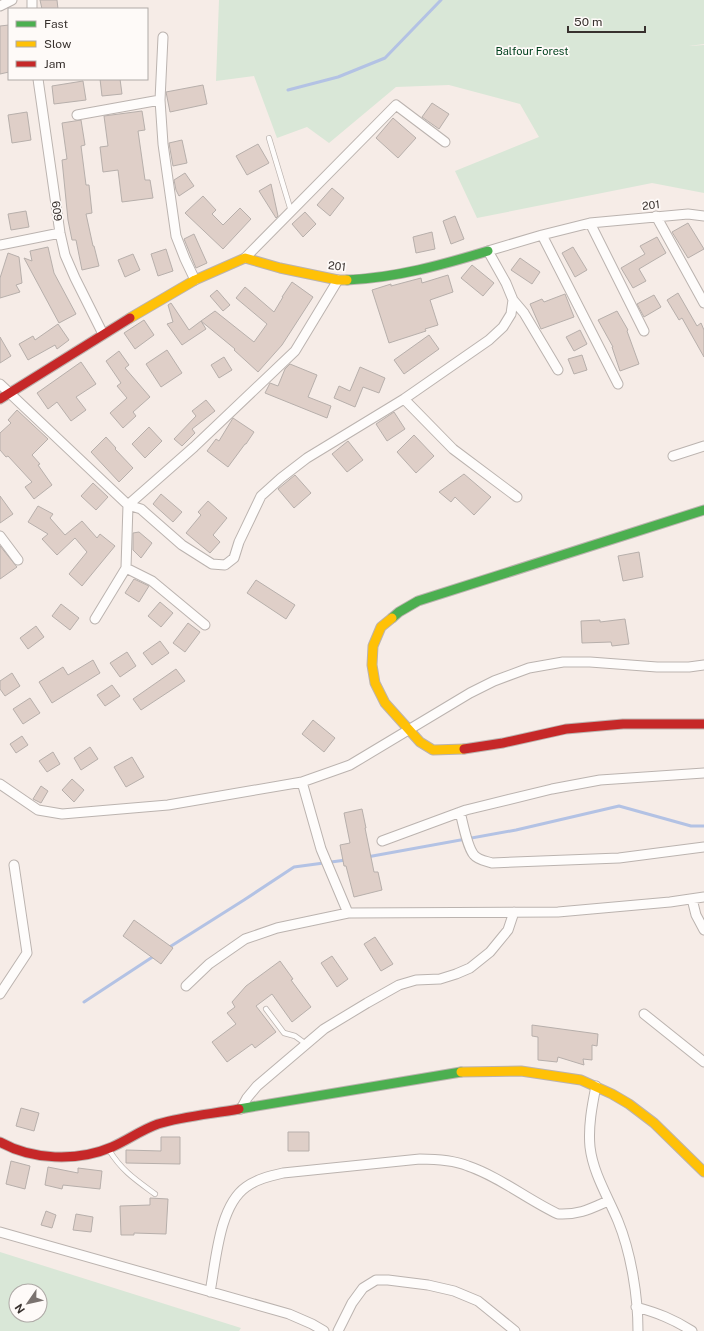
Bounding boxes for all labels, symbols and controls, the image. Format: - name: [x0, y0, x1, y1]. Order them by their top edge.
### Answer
- legend: [8, 8, 148, 80]
- scale bar: [568, 8, 645, 34]
- text: 50 m: [574, 15, 602, 29]
- text: Fast: [44, 17, 69, 31]
- text: Slow: [44, 37, 72, 51]
- park label: Balfour Forest: [495, 45, 569, 57]
- text: Jam: [44, 57, 66, 71]
- street label: 201: [642, 198, 660, 212]
- street label: 609: [50, 200, 64, 222]
- street label: 201: [328, 259, 346, 273]
- north arrow: [8, 1283, 48, 1323]
- text: N: [12, 1302, 27, 1316]

